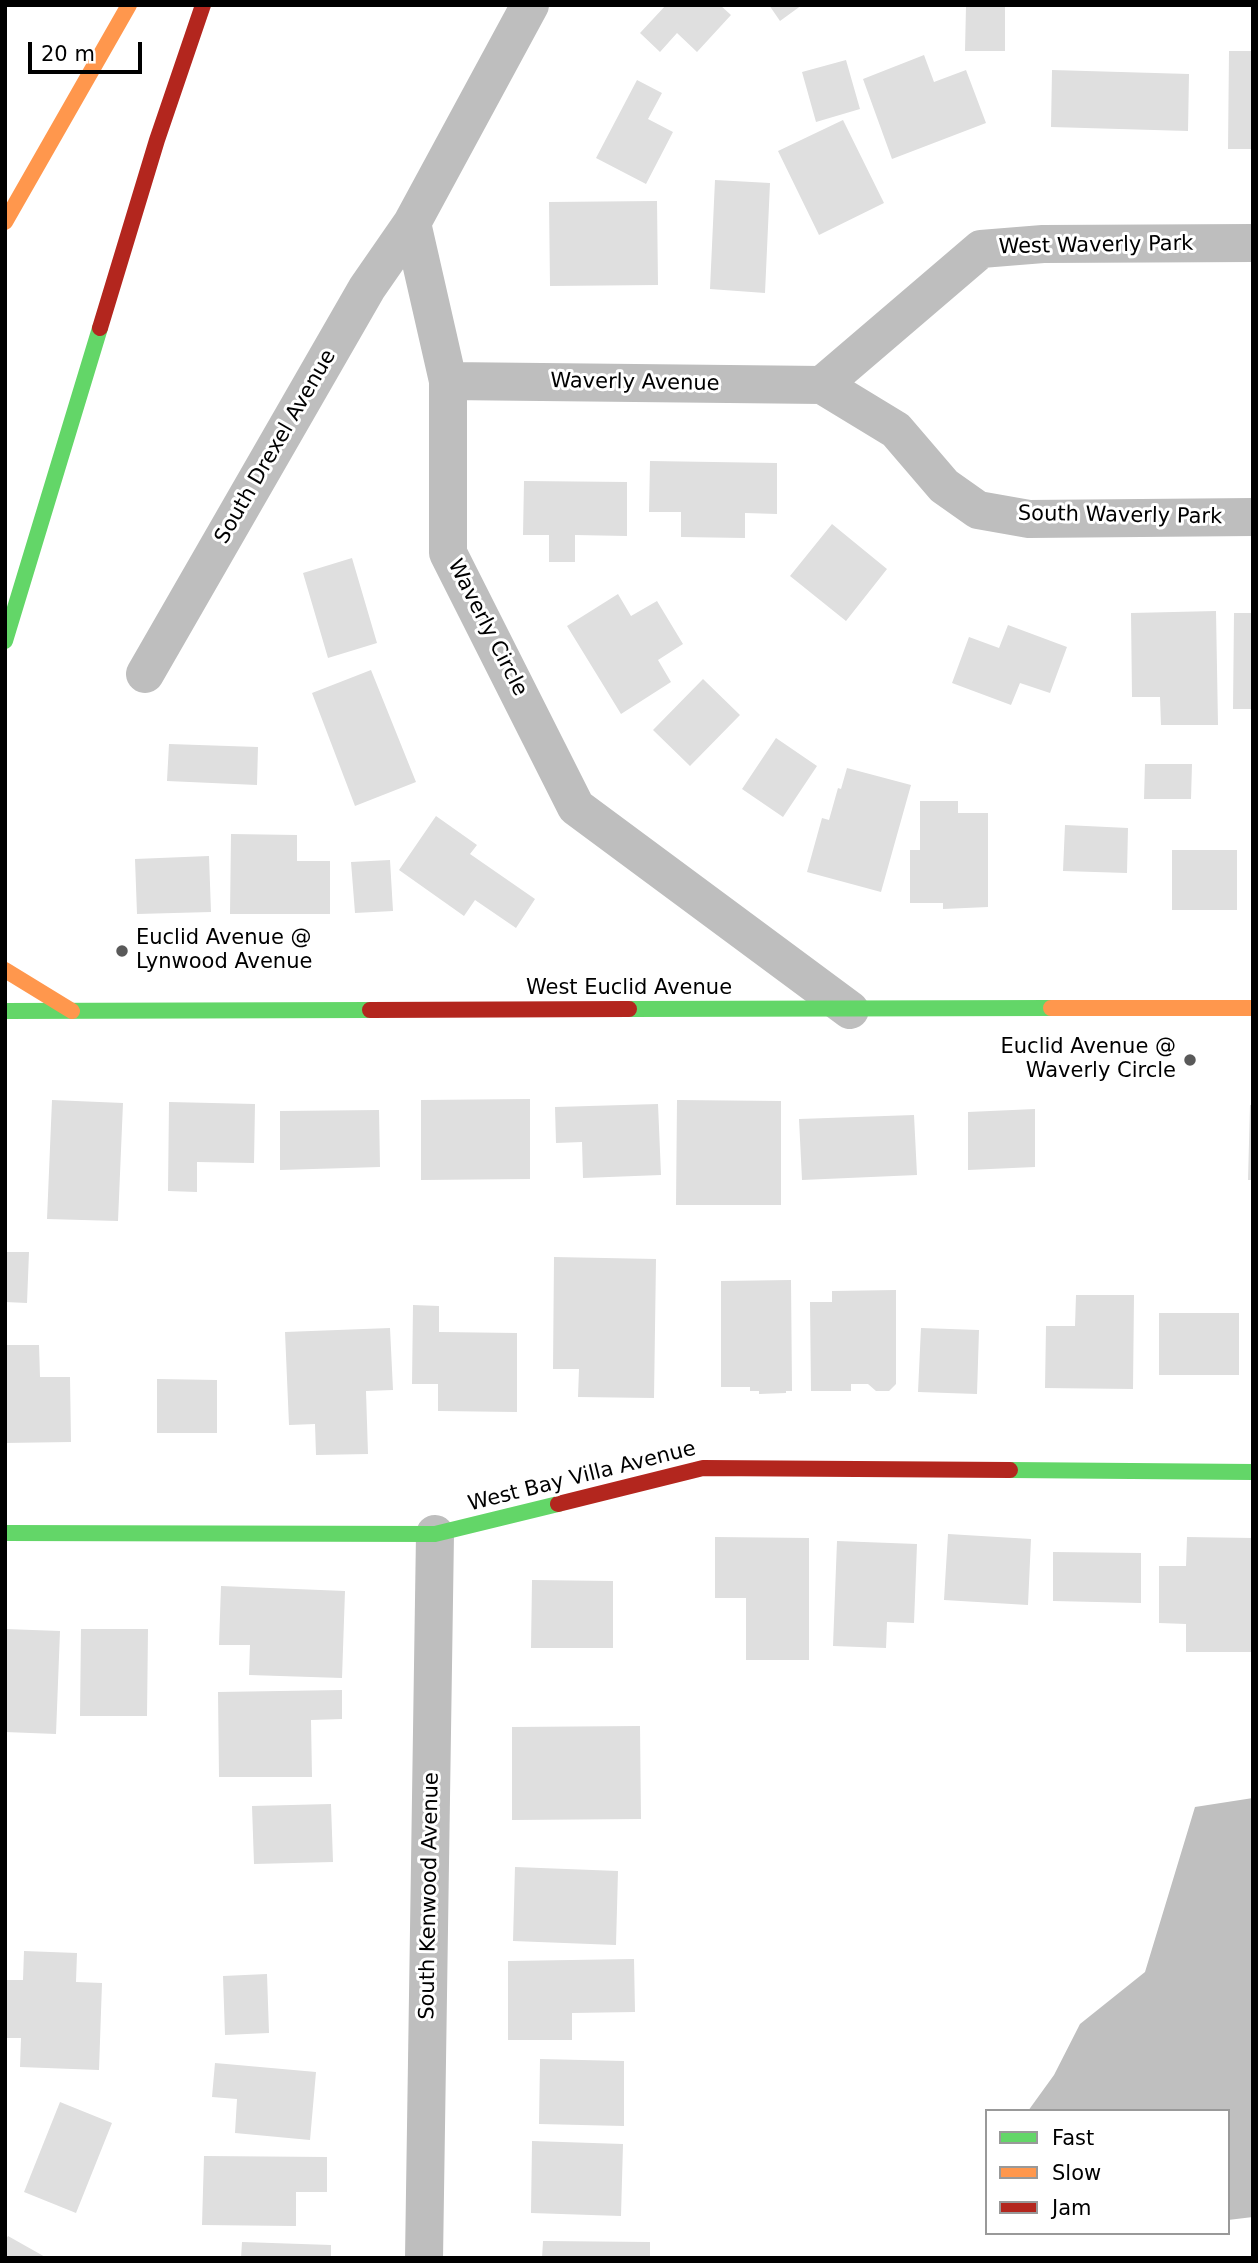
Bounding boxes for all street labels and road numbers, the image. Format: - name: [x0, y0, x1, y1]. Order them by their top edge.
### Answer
- street label: West Waverly Park: [998, 232, 1194, 260]
- street label: South Drexel Avenue: [210, 346, 342, 548]
- street label: Waverly Avenue: [550, 369, 720, 397]
- street label: South Waverly Park: [1018, 502, 1222, 530]
- street label: Waverly Circle: [442, 555, 532, 701]
- street label: West Euclid Avenue: [526, 976, 732, 1002]
- street label: West Bay Villa Avenue: [466, 1437, 698, 1517]
- street label: South Kenwood Avenue: [415, 1772, 445, 2020]

